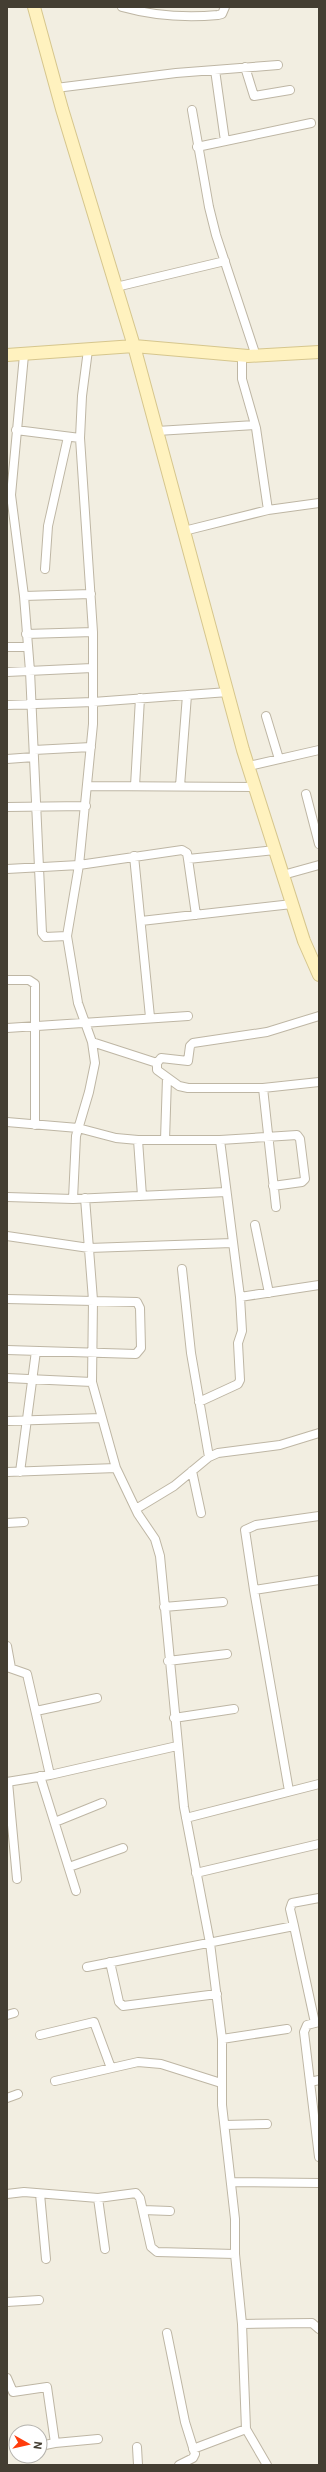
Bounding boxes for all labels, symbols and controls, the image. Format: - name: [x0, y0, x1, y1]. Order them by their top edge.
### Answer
- north arrow: [8, 2424, 48, 2464]
- text: N: [30, 2441, 44, 2450]

